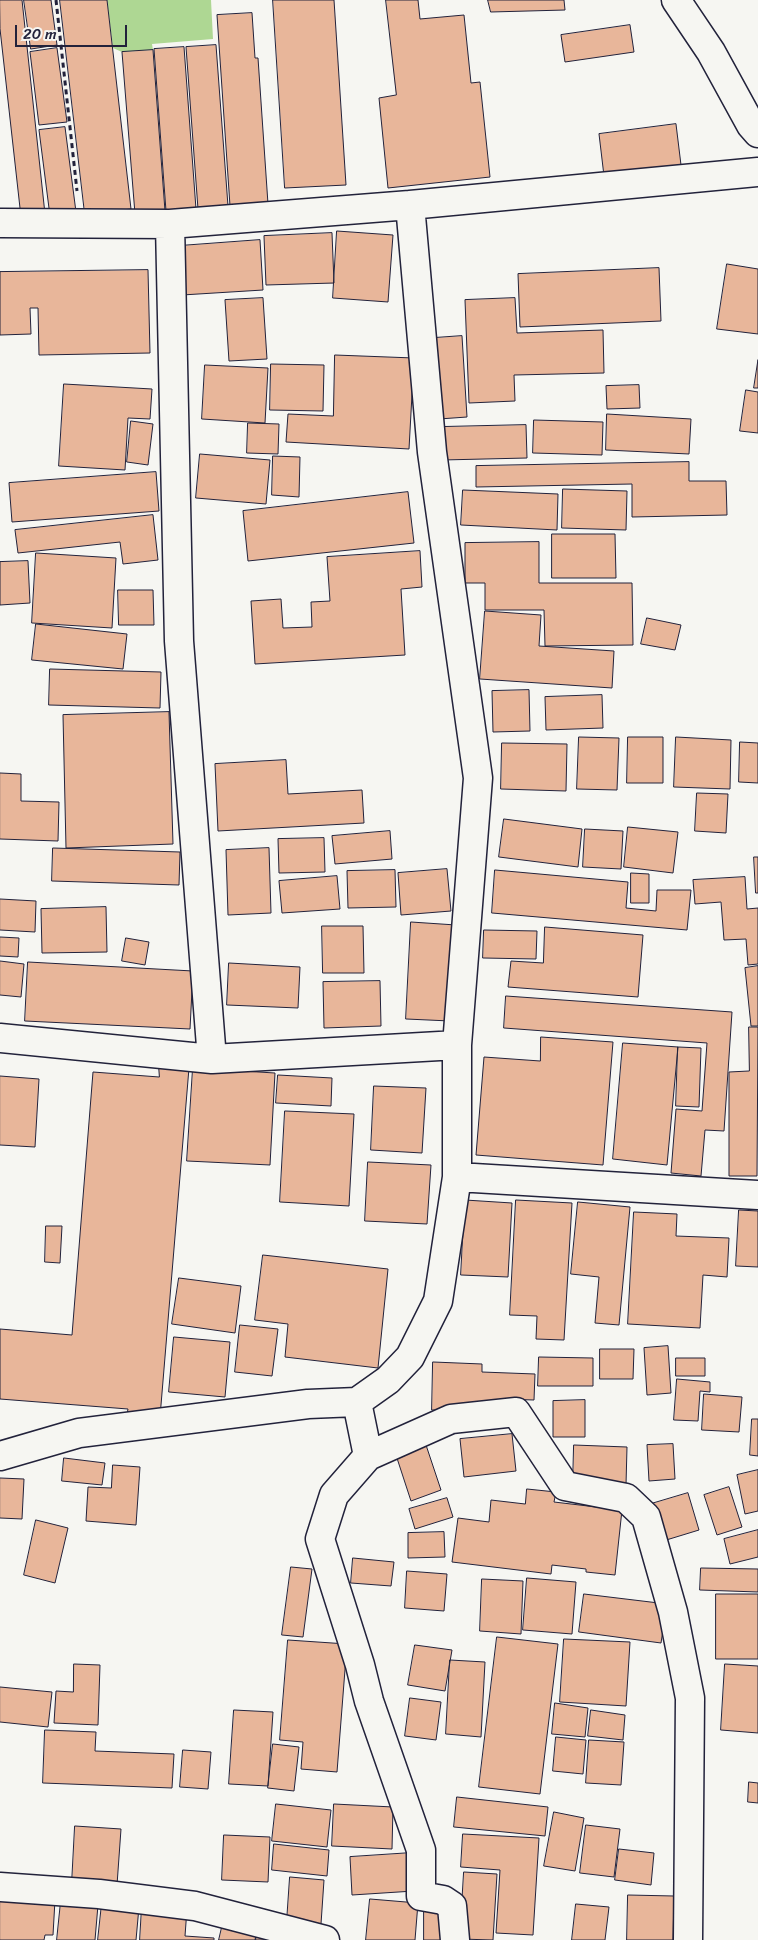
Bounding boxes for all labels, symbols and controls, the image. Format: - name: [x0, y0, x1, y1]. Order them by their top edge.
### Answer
- scale bar: [18, 15, 130, 47]
- text: 20 m: [23, 21, 57, 47]

